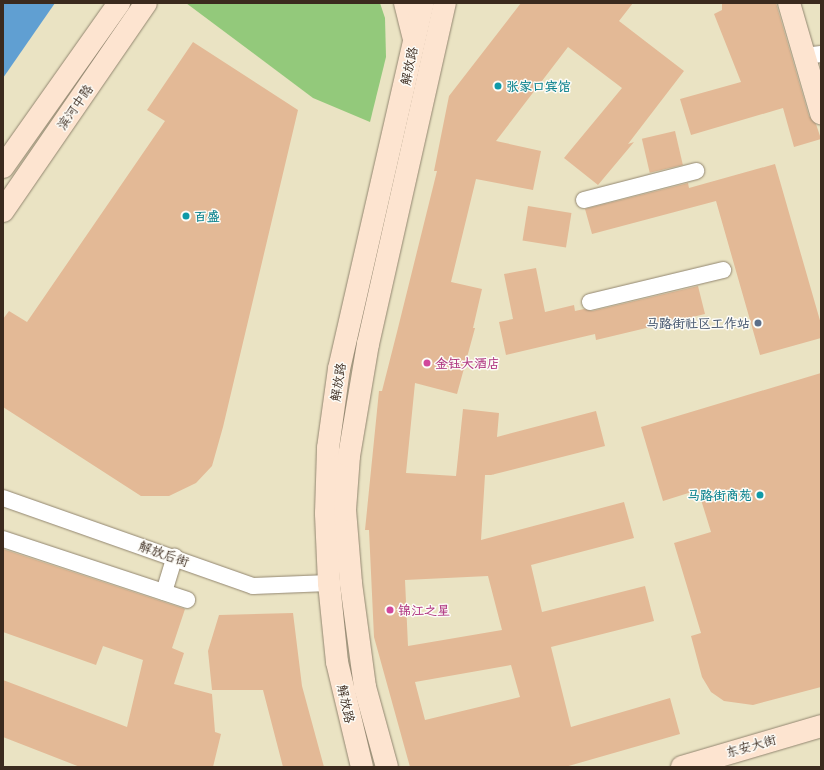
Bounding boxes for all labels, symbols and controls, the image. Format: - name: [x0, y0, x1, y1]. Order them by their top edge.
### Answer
- street label: 解放路: [397, 45, 421, 87]
- place label: 张家口宾馆: [506, 78, 571, 94]
- street label: 滨河中路: [54, 81, 96, 133]
- marker: 张家口宾馆: [493, 81, 503, 91]
- place label: 百盛: [194, 208, 220, 224]
- marker: 百盛: [181, 211, 191, 221]
- place label: 马路街社区工作站: [646, 315, 750, 331]
- marker: 马路街社区工作站: [753, 318, 763, 328]
- place label: 金钰大酒店: [435, 355, 500, 371]
- marker: 金钰大酒店: [422, 358, 432, 368]
- street label: 解放路: [327, 362, 349, 402]
- place label: 马路街商苑: [687, 487, 752, 503]
- marker: 马路街商苑: [755, 490, 765, 500]
- street label: 解放后街: [137, 538, 191, 570]
- place label: 锦江之星: [398, 602, 450, 618]
- marker: 锦江之星: [385, 605, 395, 615]
- street label: 解放路: [334, 683, 358, 725]
- street label: 东安大街: [724, 731, 778, 761]

